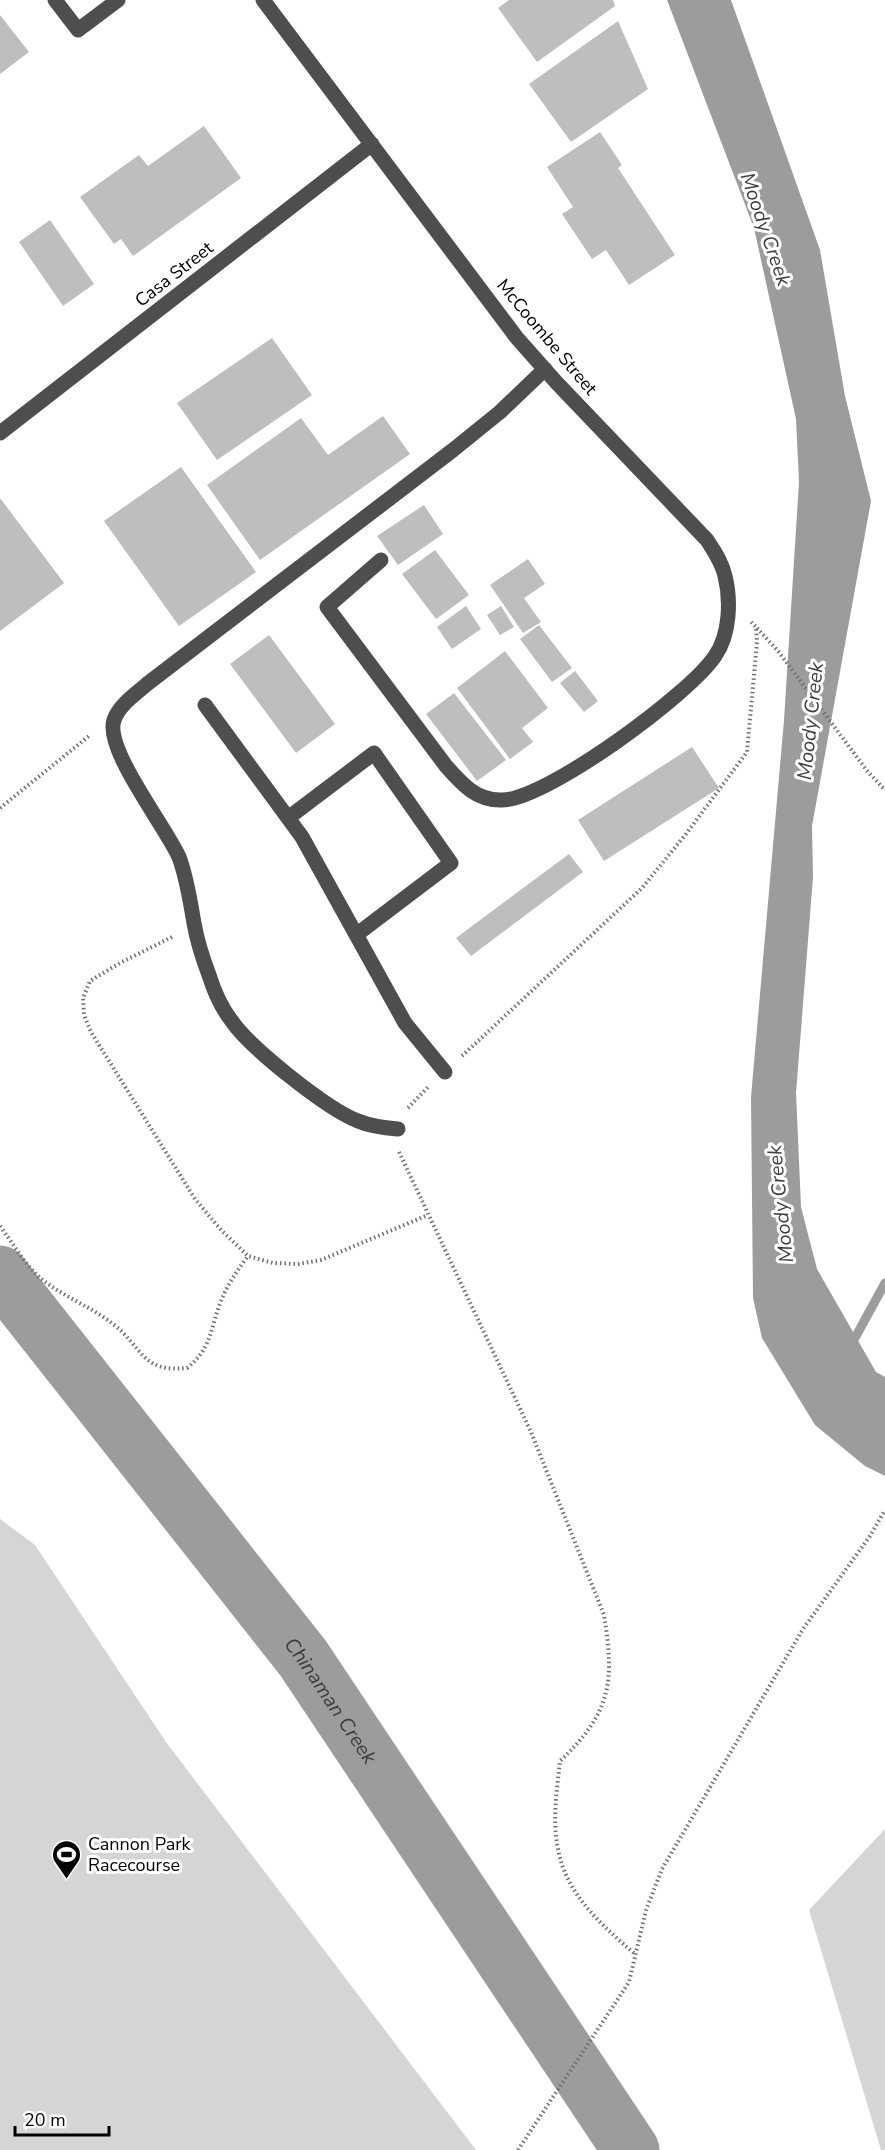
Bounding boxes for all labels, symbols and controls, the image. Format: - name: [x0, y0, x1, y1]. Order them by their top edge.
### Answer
- water label: Moody Creek: [734, 169, 798, 290]
- street label: Casa Street: [130, 235, 219, 312]
- street label: McCoombe Street: [491, 274, 603, 401]
- water label: Moody Creek: [791, 660, 830, 781]
- water label: Moody Creek: [761, 1143, 800, 1264]
- water label: Chinaman Creek: [278, 1632, 383, 1770]
- place label: Cannon Park Racecourse: [88, 1832, 192, 1877]
- sports icon: Cannon Park Racecourse: [51, 1838, 83, 1880]
- scale bar: [15, 2099, 110, 2137]
- text: 20 m: [24, 2108, 66, 2132]

